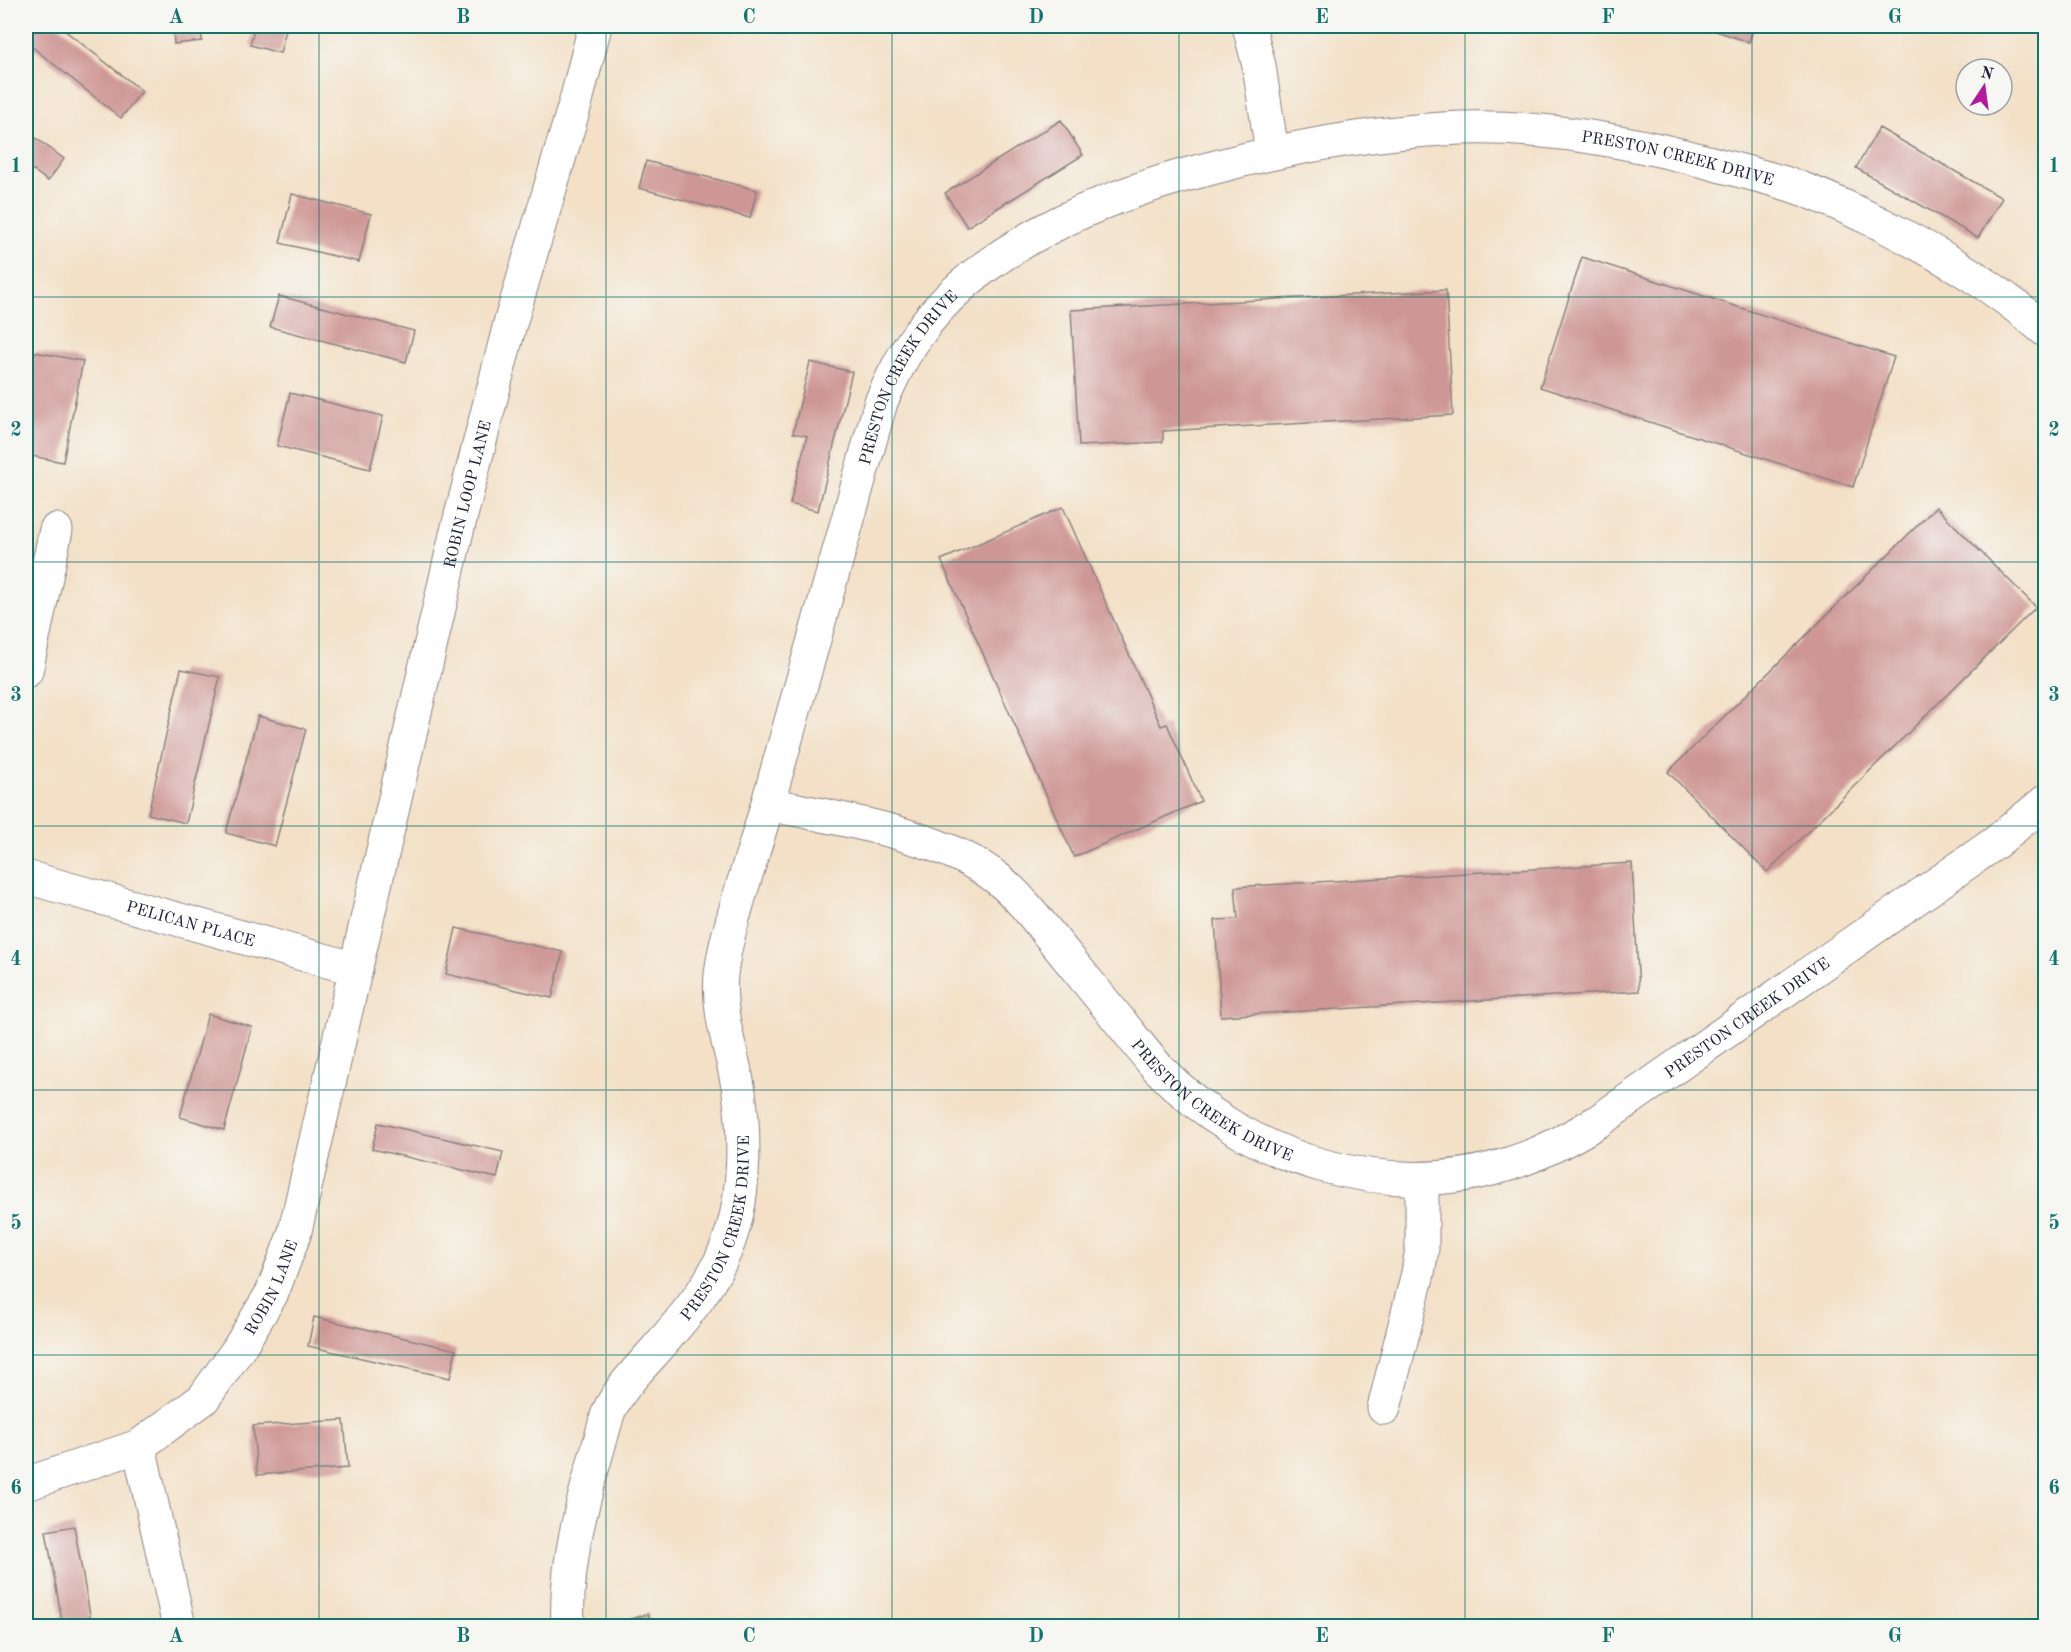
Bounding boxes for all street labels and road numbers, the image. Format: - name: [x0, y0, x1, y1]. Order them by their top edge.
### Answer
- street label: PRESTON CREEK DRIVE: [1580, 130, 1775, 189]
- street label: PRESTON CREEK DRIVE: [858, 288, 961, 467]
- street label: ROBIN LOOP LANE: [443, 419, 495, 570]
- street label: PELICAN PLACE: [124, 899, 256, 950]
- street label: PRESTON CREEK DRIVE: [1662, 956, 1833, 1082]
- street label: PRESTON CREEK DRIVE: [1127, 1037, 1295, 1165]
- street label: PRESTON CREEK DRIVE: [678, 1135, 753, 1324]
- street label: ROBIN LANE: [243, 1238, 301, 1338]

